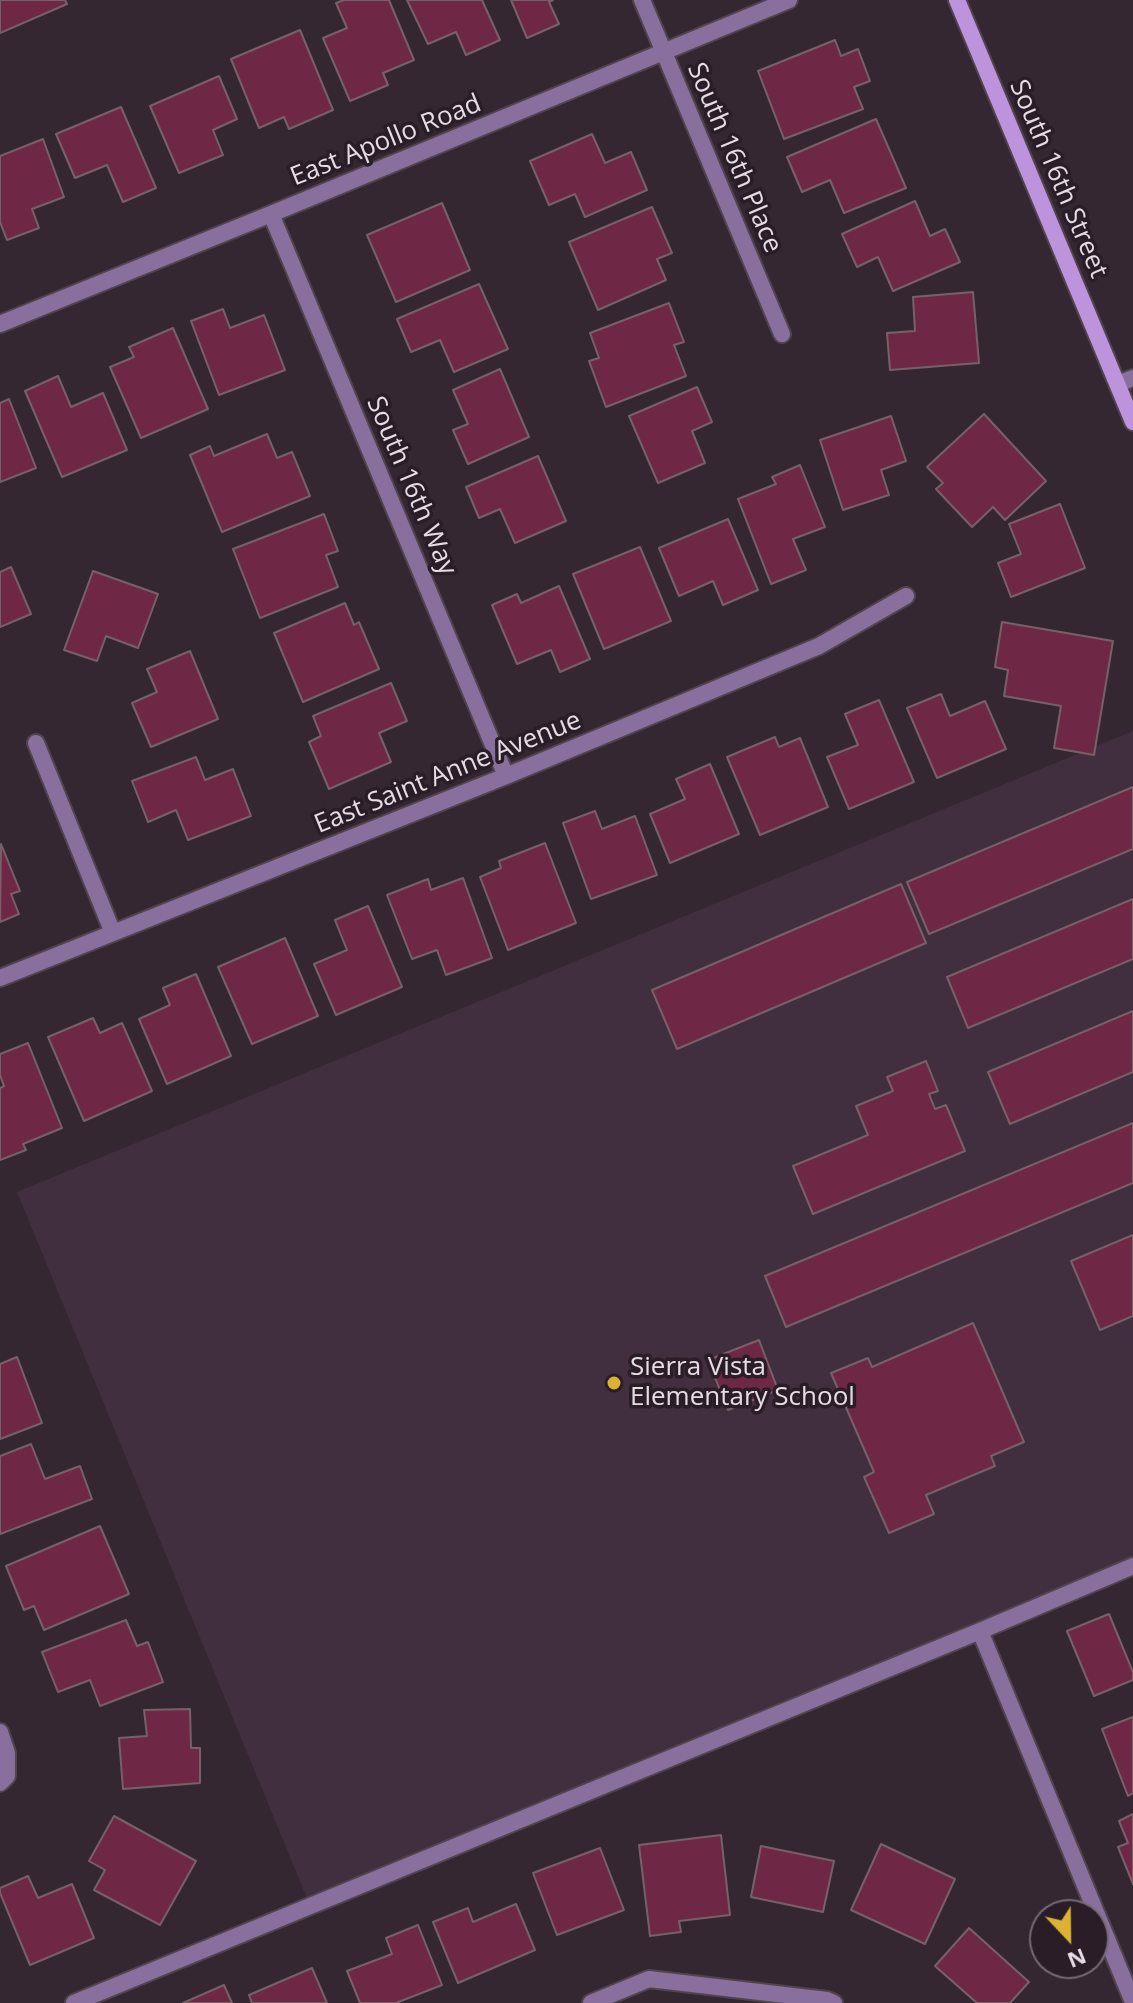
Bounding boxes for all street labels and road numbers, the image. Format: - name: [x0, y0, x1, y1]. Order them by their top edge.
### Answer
- street label: South 16th Place: [680, 58, 788, 258]
- street label: South 16th Street: [1002, 75, 1114, 283]
- street label: East Apollo Road: [286, 89, 486, 193]
- street label: South 16th Way: [359, 392, 463, 580]
- street label: East Saint Anne Avenue: [310, 705, 586, 841]

